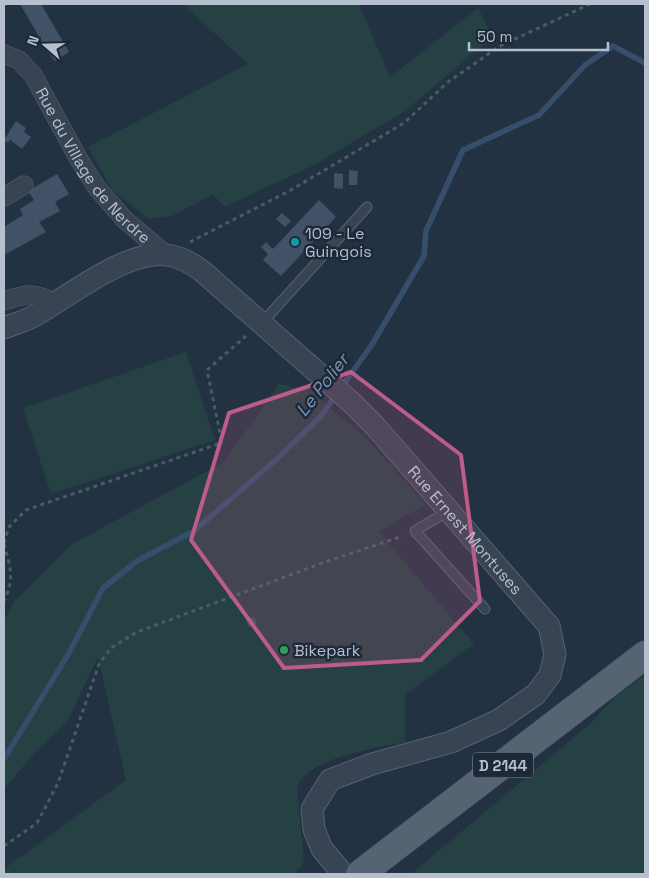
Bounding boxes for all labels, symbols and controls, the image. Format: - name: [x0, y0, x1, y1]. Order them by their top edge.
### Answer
- north arrow: [20, 20, 70, 70]
- scale bar: [469, 20, 608, 52]
- text: 50 m: [477, 27, 512, 46]
- text: N: [23, 33, 43, 48]
- street label: Rue du Village de Nerdre: [31, 84, 155, 248]
- place label: 109 - Le Guingois: [305, 223, 372, 262]
- marker: 109 - Le Guingois: [289, 236, 301, 248]
- water label: Le Polier: [290, 347, 355, 421]
- street label: Rue Ernest Montuses: [403, 461, 527, 599]
- place label: Bikepark: [294, 640, 361, 661]
- marker: Bikepark: [278, 644, 290, 656]
- road number: D 2144: [473, 752, 533, 778]

